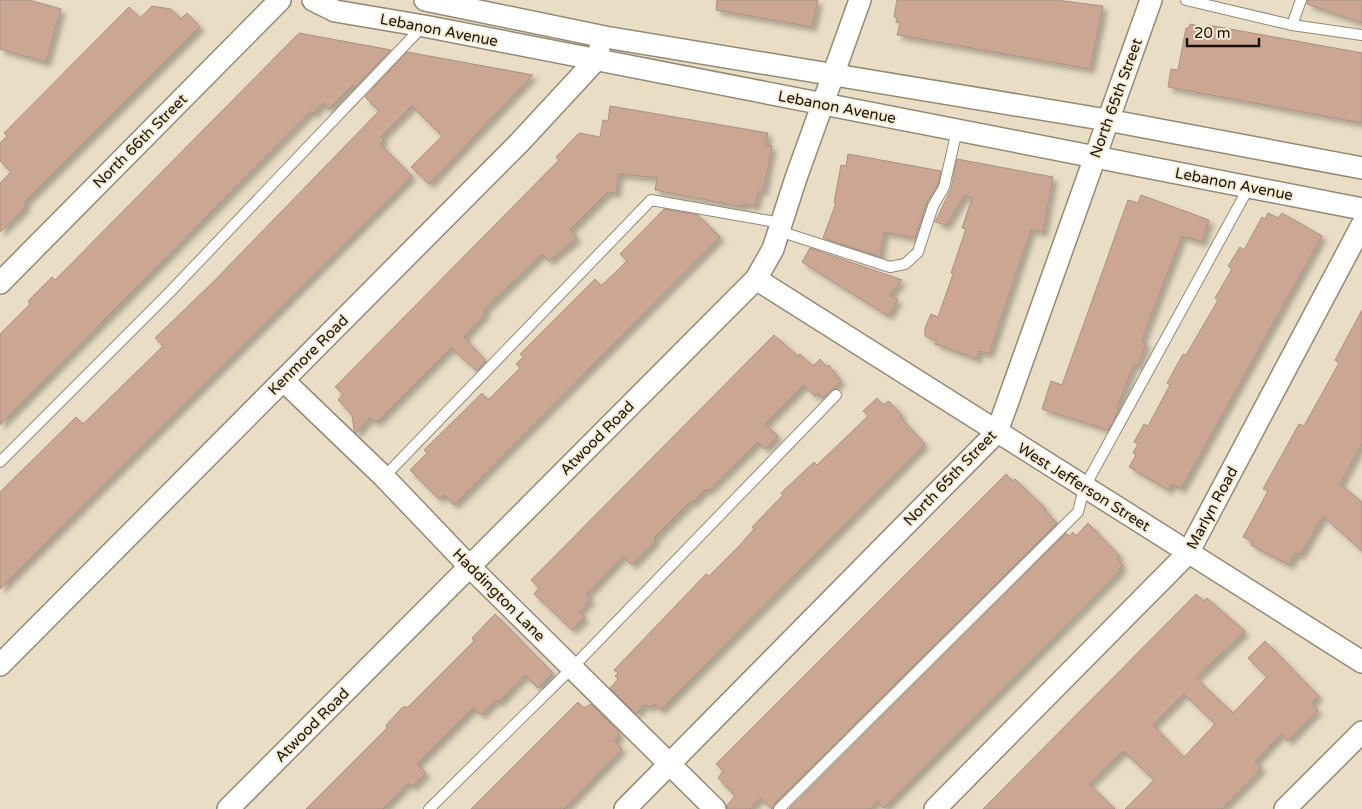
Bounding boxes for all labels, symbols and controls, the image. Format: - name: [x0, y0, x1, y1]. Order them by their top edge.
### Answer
- street label: Lebanon Avenue: [378, 10, 500, 50]
- scale bar: [1187, 15, 1260, 47]
- text: 20 m: [1194, 24, 1231, 42]
- street label: North 65th Street: [1086, 36, 1146, 160]
- street label: Lebanon Avenue: [776, 87, 898, 127]
- street label: North 66th Street: [89, 90, 191, 192]
- street label: Lebanon Avenue: [1173, 164, 1295, 204]
- street label: Kenmore Road: [264, 311, 352, 399]
- street label: Atwood Road: [556, 397, 638, 479]
- street label: North 65th Street: [900, 426, 1000, 530]
- street label: West Jefferson Street: [1014, 439, 1154, 535]
- street label: Marlyn Road: [1183, 464, 1241, 552]
- street label: Haddington Lane: [449, 545, 549, 645]
- street label: Atwood Road: [271, 684, 353, 766]

